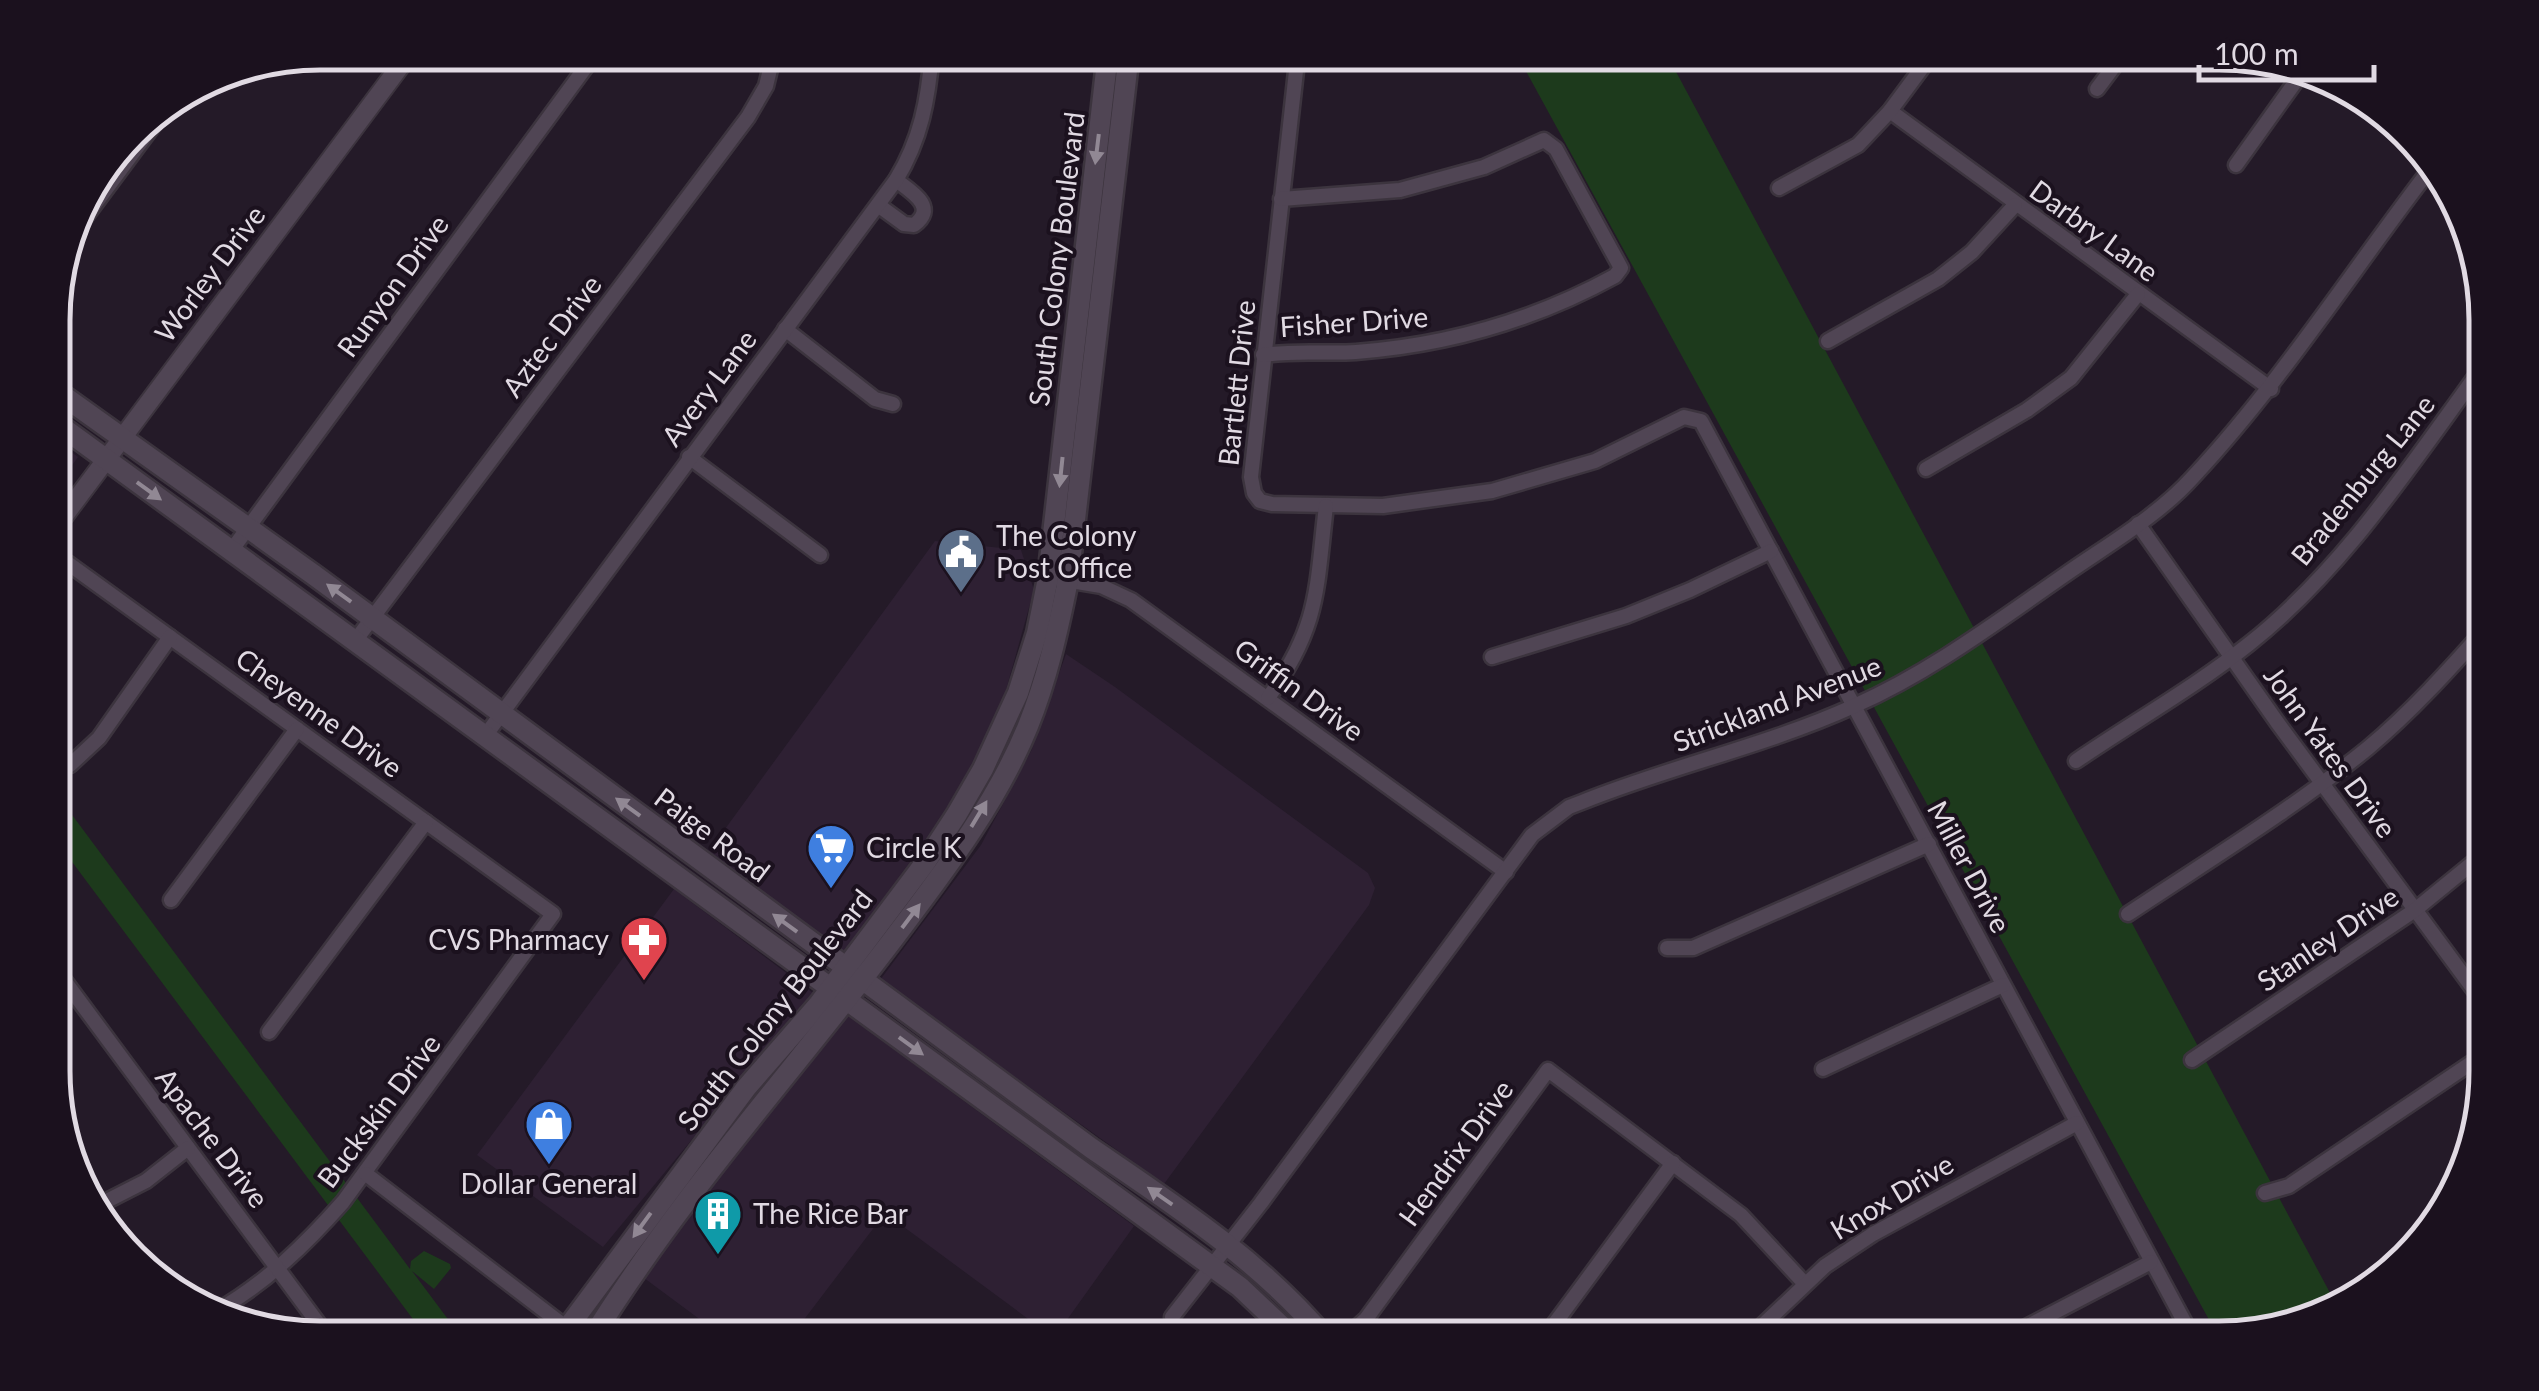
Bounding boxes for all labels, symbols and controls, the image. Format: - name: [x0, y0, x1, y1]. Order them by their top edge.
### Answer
- scale bar: [2199, 20, 2374, 82]
- text: 100 m: [2214, 35, 2299, 71]
- street label: South Colony Boulevard: [1021, 110, 1091, 408]
- one-way arrow: [1089, 134, 1105, 166]
- street label: Darbry Lane: [2024, 172, 2165, 288]
- street label: Worley Drive: [147, 198, 272, 348]
- street label: Runyon Drive: [329, 208, 455, 363]
- street label: Aztec Drive: [494, 268, 608, 403]
- street label: Bartlett Drive: [1210, 298, 1262, 467]
- street label: Fisher Drive: [1279, 299, 1429, 343]
- street label: Avery Lane: [654, 323, 763, 452]
- street label: Bradenburg Lane: [2283, 387, 2441, 571]
- one-way arrow: [1053, 457, 1069, 489]
- one-way arrow: [135, 480, 162, 500]
- place label: The Colony Post Office: [996, 518, 1137, 584]
- public building icon: The Colony Post Office: [935, 526, 987, 594]
- one-way arrow: [326, 584, 352, 603]
- street label: Griffin Drive: [1228, 631, 1371, 747]
- street label: Cheyenne Drive: [230, 640, 409, 784]
- street label: Strickland Avenue: [1668, 648, 1885, 758]
- street label: John Yates Drive: [2257, 659, 2404, 844]
- street label: Paige Road: [648, 780, 777, 889]
- street label: Miller Drive: [1921, 795, 2019, 938]
- one-way arrow: [615, 798, 642, 818]
- one-way arrow: [970, 800, 987, 828]
- supermarket icon: Circle K: [805, 822, 857, 890]
- place label: Circle K: [866, 830, 962, 864]
- street label: Stanley Drive: [2250, 879, 2404, 998]
- street label: South Colony Boulevard: [670, 882, 879, 1137]
- one-way arrow: [900, 903, 920, 929]
- pharmacy icon: CVS Pharmacy: [618, 914, 670, 982]
- one-way arrow: [772, 914, 798, 933]
- place label: CVS Pharmacy: [428, 922, 610, 956]
- street label: Buckskin Drive: [309, 1027, 447, 1194]
- one-way arrow: [898, 1036, 924, 1056]
- street label: Apache Drive: [149, 1061, 276, 1214]
- street label: Hendrix Drive: [1391, 1073, 1519, 1232]
- shop icon: Dollar General: [523, 1098, 575, 1166]
- street label: Knox Drive: [1824, 1146, 1959, 1246]
- place label: Dollar General: [461, 1166, 637, 1200]
- one-way arrow: [1147, 1186, 1173, 1206]
- building icon: The Rice Bar: [692, 1188, 744, 1256]
- place label: The Rice Bar: [753, 1196, 908, 1230]
- one-way arrow: [633, 1212, 652, 1238]

